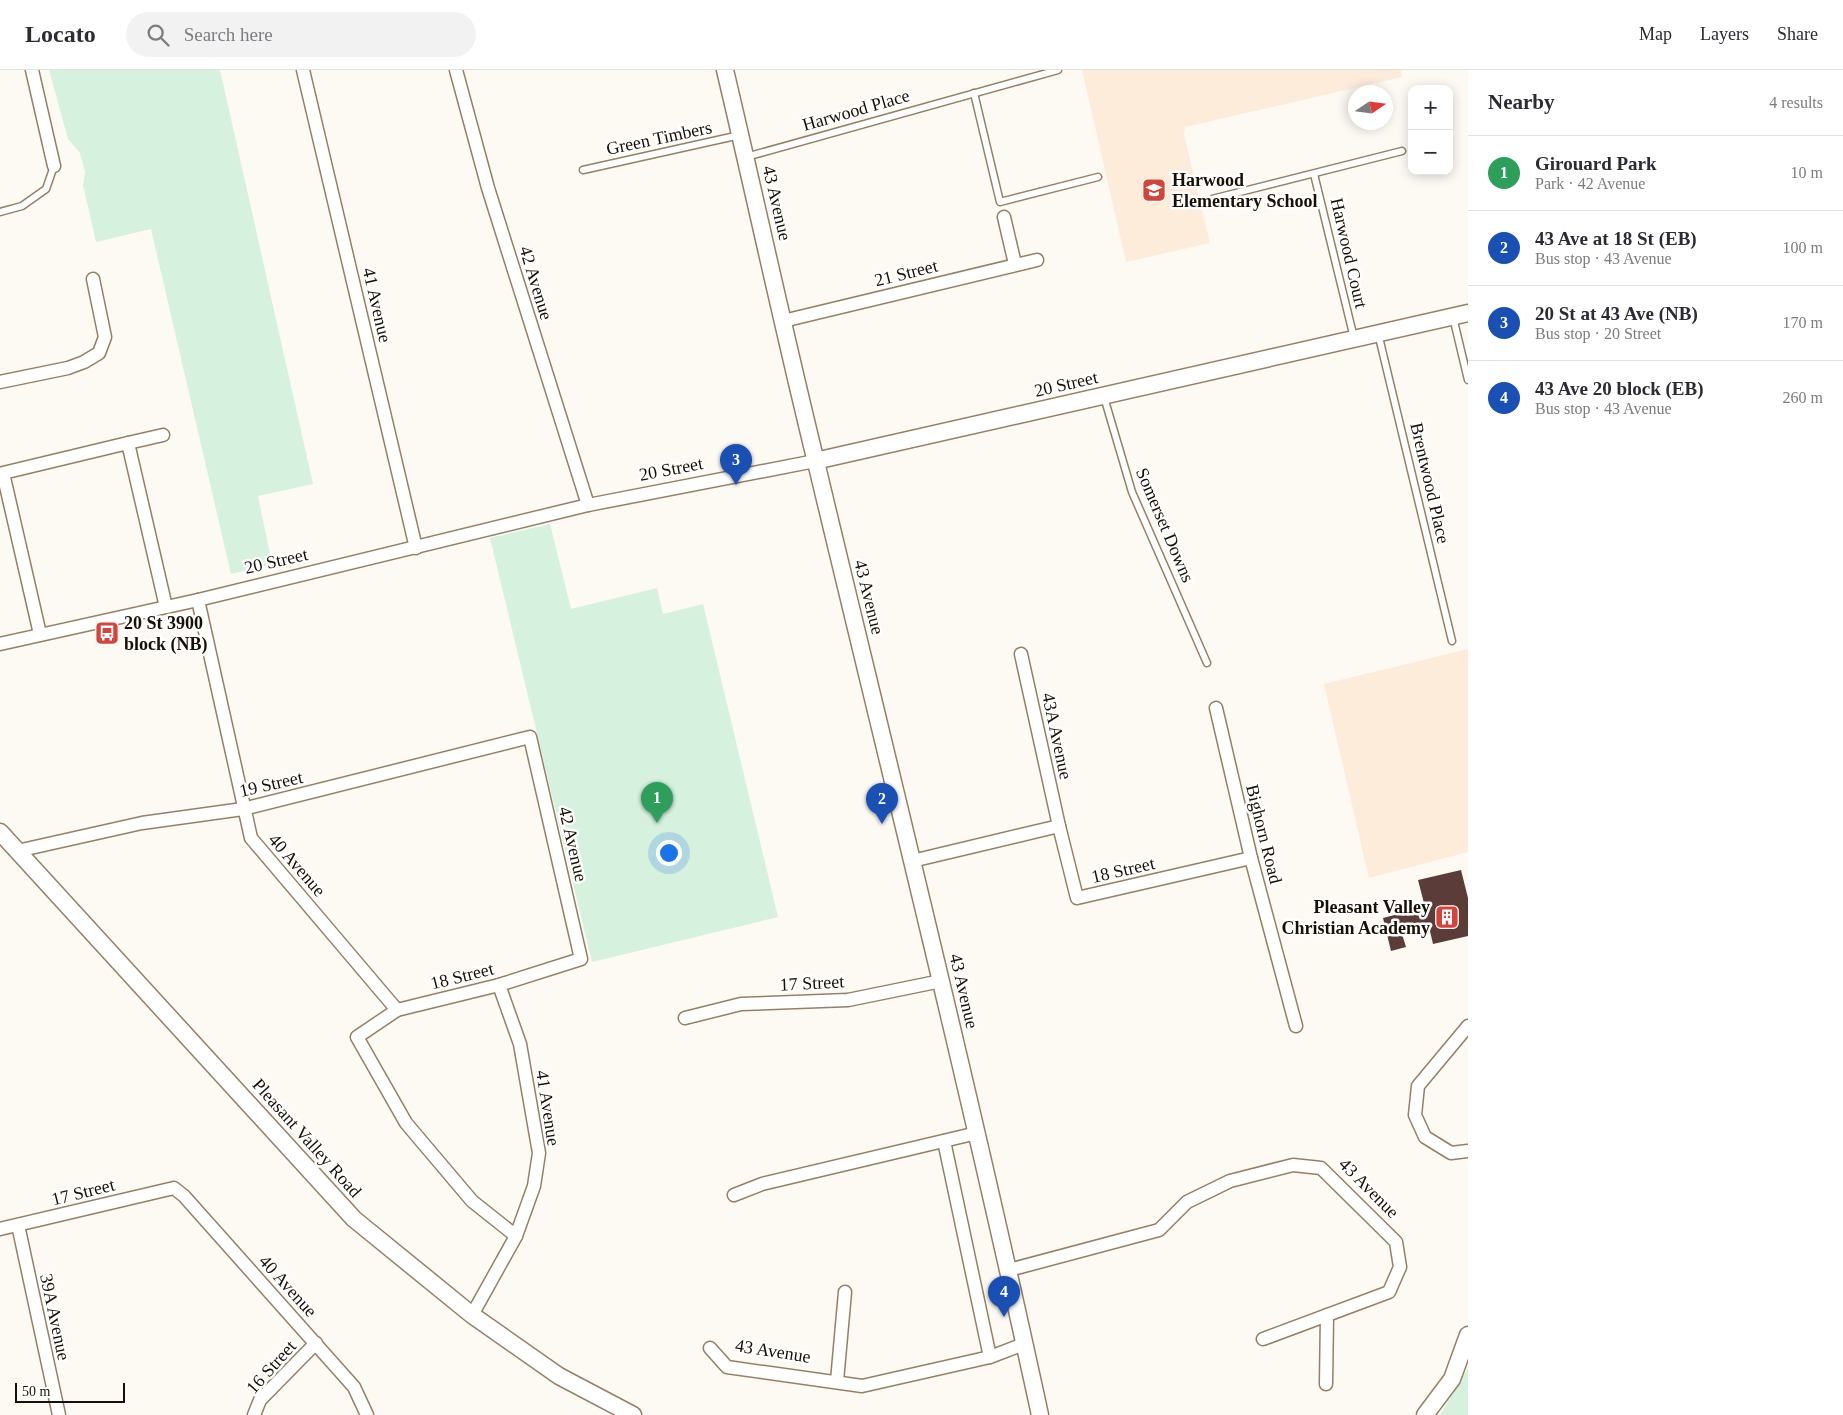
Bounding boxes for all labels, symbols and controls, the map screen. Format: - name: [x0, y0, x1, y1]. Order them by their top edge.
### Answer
- search box: [126, 12, 476, 57]
- text: Locato: [25, 21, 96, 47]
- icon: search: [144, 21, 172, 49]
- text: Search here: [184, 24, 273, 45]
- text: Map: [1639, 24, 1672, 44]
- text: Layers: [1700, 24, 1749, 44]
- text: Share: [1777, 24, 1818, 44]
- street label: Harwood Place: [800, 85, 912, 135]
- north arrow: [1348, 85, 1393, 130]
- map controls: [1408, 85, 1453, 175]
- button: +: [1408, 85, 1453, 130]
- text: Nearby: [1488, 90, 1555, 114]
- text: 4 results: [1769, 94, 1823, 111]
- street label: Green Timbers: [604, 117, 714, 159]
- button: −: [1408, 130, 1453, 175]
- text: Girouard Park: [1535, 153, 1657, 174]
- street label: 43 Avenue: [759, 164, 795, 242]
- text: 1: [1500, 164, 1508, 181]
- text: 10 m: [1791, 164, 1823, 181]
- place label: Harwood Elementary School: [1172, 170, 1318, 211]
- text: Park · 42 Avenue: [1535, 175, 1645, 192]
- school or university icon: Harwood Elementary School: [1141, 177, 1167, 203]
- street label: Harwood Court: [1327, 196, 1371, 310]
- text: 43 Ave at 18 St (EB): [1535, 228, 1697, 249]
- text: 2: [1500, 239, 1508, 256]
- text: 100 m: [1783, 239, 1823, 256]
- street label: 42 Avenue: [515, 244, 557, 322]
- text: Bus stop · 43 Avenue: [1535, 250, 1672, 267]
- street label: 21 Street: [872, 255, 940, 291]
- street label: 41 Avenue: [359, 266, 395, 344]
- text: 20 St at 43 Ave (NB): [1535, 303, 1698, 324]
- text: 3: [1500, 314, 1508, 331]
- text: 170 m: [1783, 314, 1823, 331]
- text: Bus stop · 20 Street: [1535, 325, 1661, 342]
- street label: 20 Street: [1032, 367, 1100, 401]
- text: 43 Ave 20 block (EB): [1535, 378, 1704, 399]
- text: 4: [1500, 389, 1508, 406]
- text: 260 m: [1783, 389, 1823, 406]
- text: Bus stop · 43 Avenue: [1535, 400, 1672, 417]
- street label: Brentwood Place: [1406, 421, 1454, 545]
- pin: 3: [720, 444, 752, 485]
- street label: 20 Street: [637, 453, 705, 485]
- street label: Somerset Downs: [1132, 465, 1198, 585]
- street label: 20 Street: [242, 544, 310, 578]
- street label: 43 Avenue: [850, 558, 888, 636]
- place label: 20 St 3900 block (NB): [124, 613, 208, 655]
- bus stop icon: 20 St 3900 block (NB): [94, 620, 120, 646]
- street label: 43A Avenue: [1038, 691, 1076, 781]
- street label: 19 Street: [237, 767, 305, 801]
- pin: 1: [641, 782, 673, 823]
- street label: Bighorn Road: [1242, 782, 1286, 886]
- pin: 2: [866, 783, 898, 824]
- street label: 42 Avenue: [555, 805, 591, 883]
- street label: 40 Avenue: [264, 830, 330, 900]
- your location: [656, 840, 682, 866]
- street label: 18 Street: [1089, 853, 1157, 887]
- place label: Pleasant Valley Christian Academy: [1282, 897, 1430, 938]
- building icon: Pleasant Valley Christian Academy: [1434, 904, 1460, 930]
- street label: 43 Avenue: [946, 952, 982, 1030]
- street label: 18 Street: [428, 958, 496, 994]
- street label: 17 Street: [779, 971, 845, 995]
- street label: 41 Avenue: [532, 1069, 564, 1147]
- street label: Pleasant Valley Road: [249, 1075, 365, 1201]
- street label: 43 Avenue: [1335, 1154, 1403, 1222]
- street label: 17 Street: [49, 1174, 117, 1210]
- street label: 40 Avenue: [255, 1251, 321, 1321]
- street label: 39A Avenue: [36, 1272, 74, 1362]
- pin: 4: [988, 1276, 1020, 1317]
- street label: 43 Avenue: [734, 1335, 812, 1367]
- street label: 16 Street: [242, 1336, 300, 1398]
- scale bar: [15, 1380, 125, 1403]
- text: 50 m: [22, 1384, 50, 1399]

